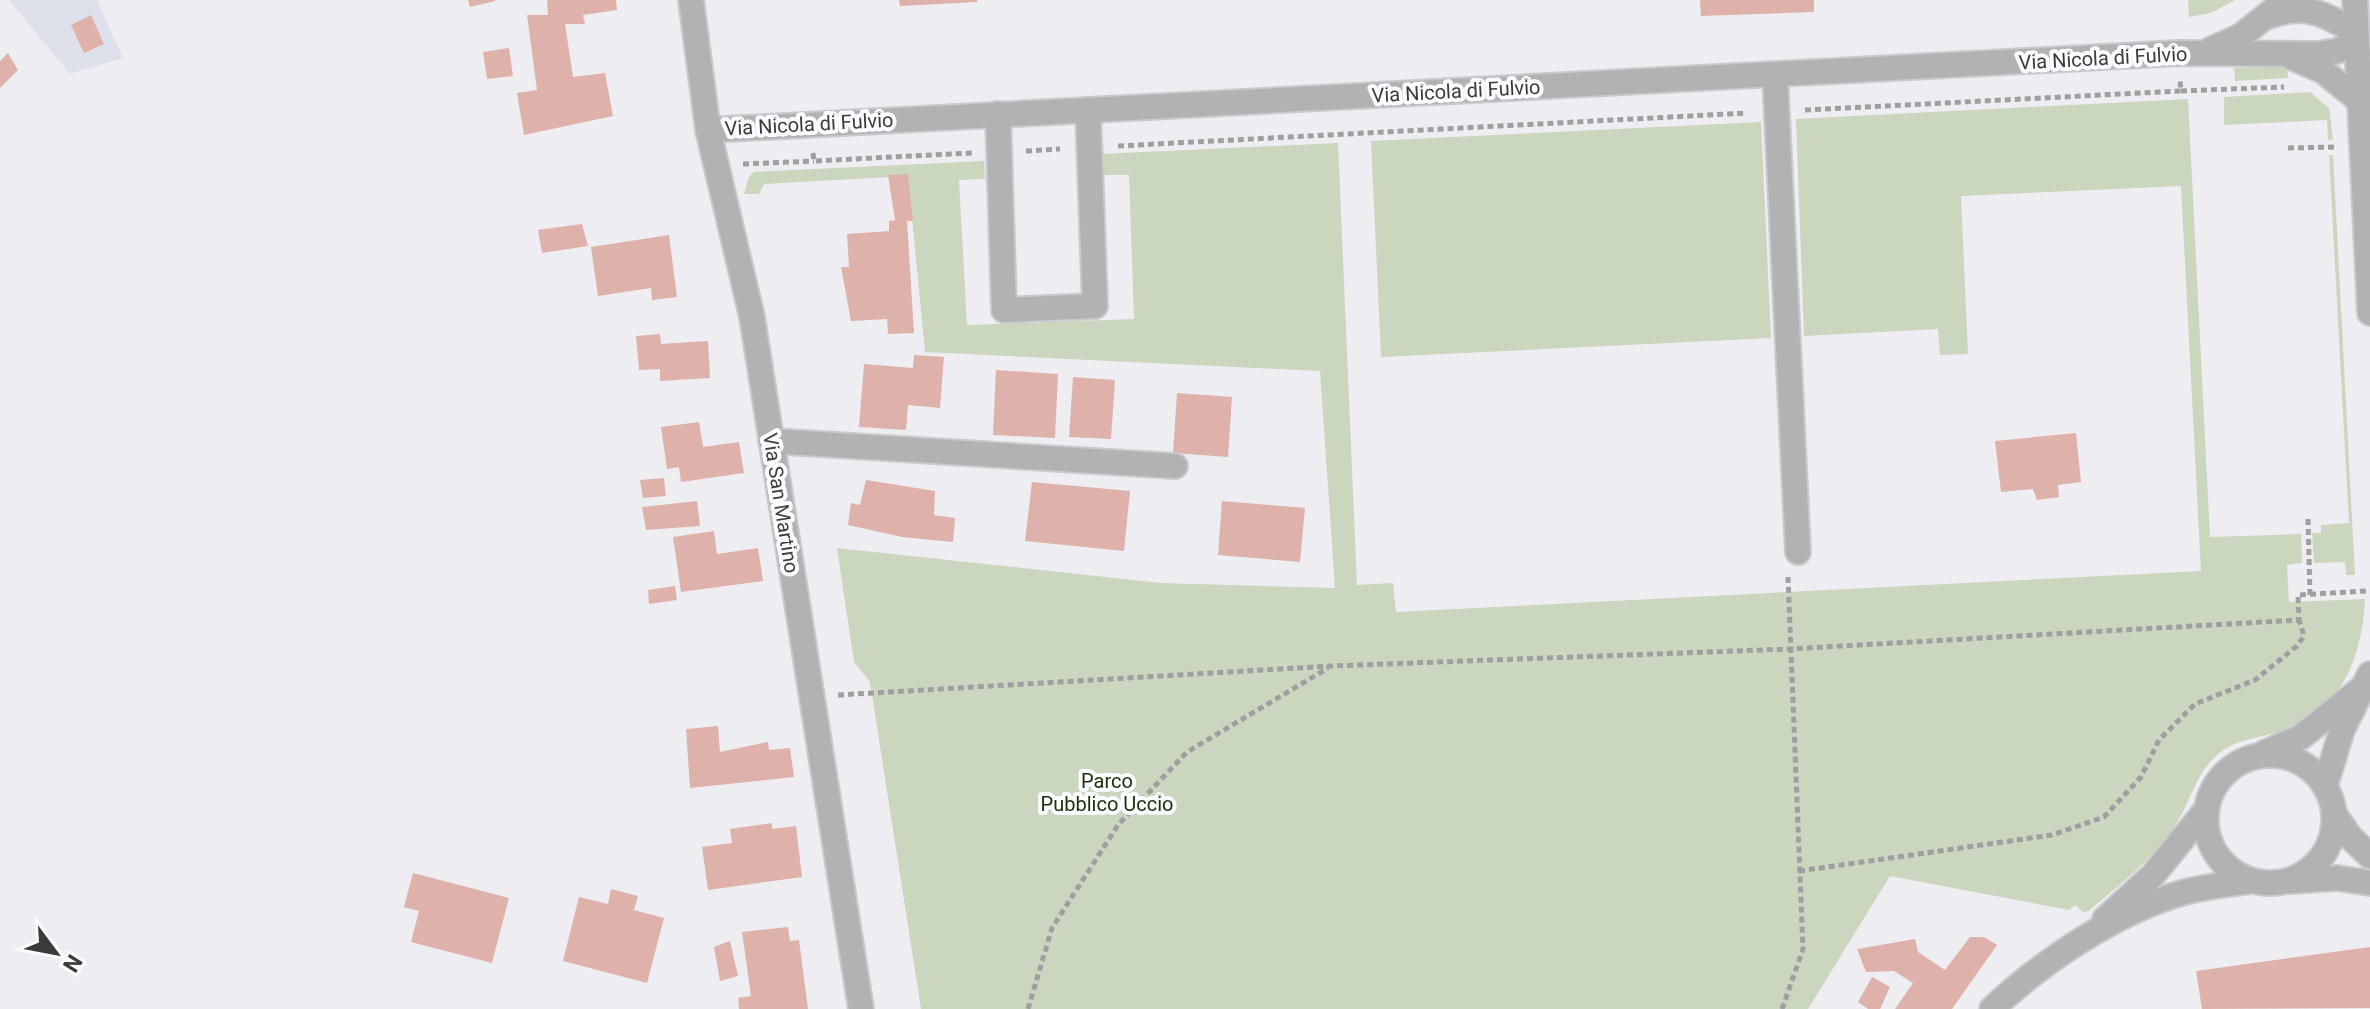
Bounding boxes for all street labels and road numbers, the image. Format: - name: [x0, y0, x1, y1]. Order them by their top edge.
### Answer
- street label: Via Nicola di Fulvio: [2018, 42, 2188, 74]
- street label: Via Nicola di Fulvio: [1371, 75, 1541, 107]
- street label: Via Nicola di Fulvio: [724, 108, 894, 140]
- street label: Via San Martino: [758, 431, 804, 575]

